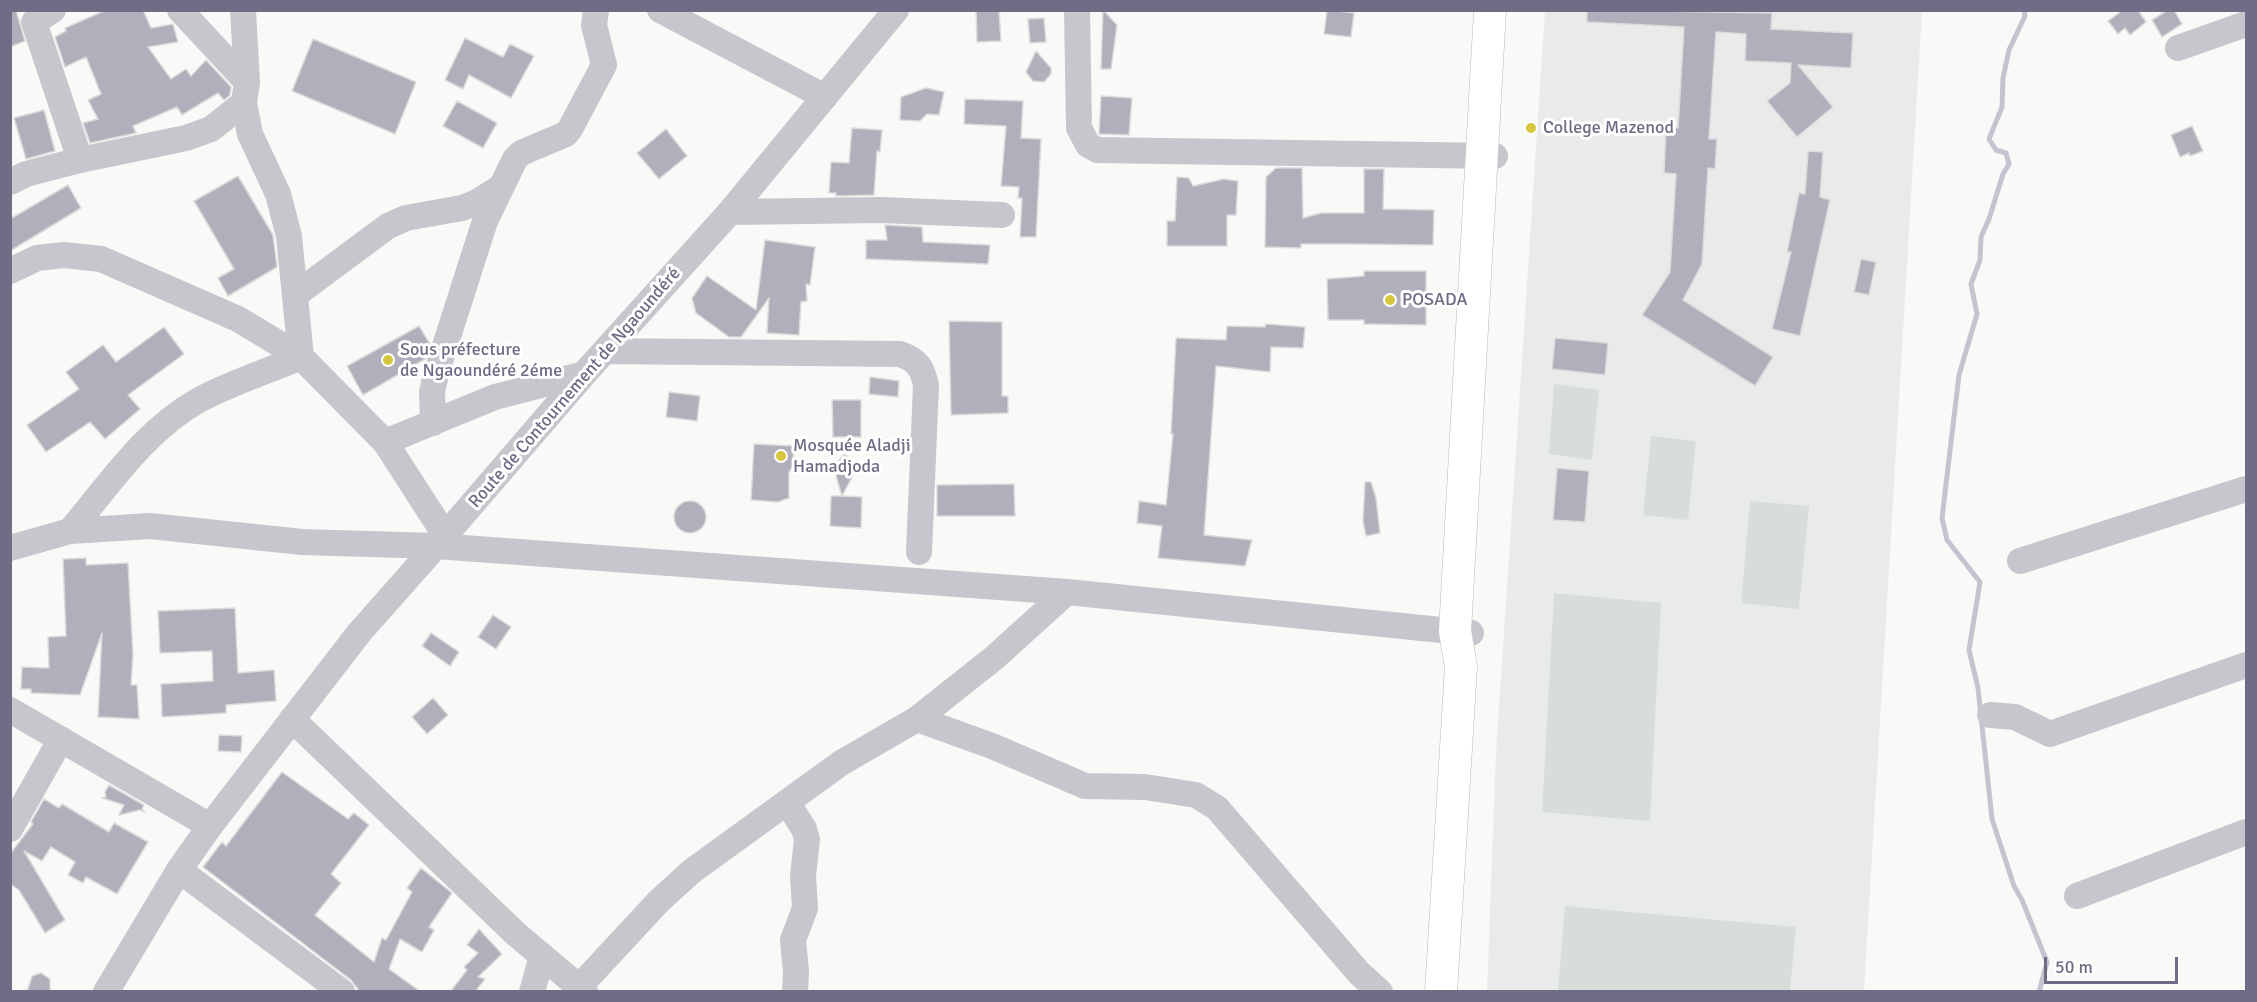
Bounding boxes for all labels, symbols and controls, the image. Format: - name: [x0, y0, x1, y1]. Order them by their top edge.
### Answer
- place label: College Mazenod: [1543, 117, 1674, 139]
- marker: College Mazenod: [1524, 121, 1538, 135]
- street label: Route de Contournement de Ngaoundéré: [465, 263, 685, 513]
- place label: POSADA: [1402, 289, 1467, 311]
- marker: POSADA: [1383, 293, 1397, 307]
- place label: Sous préfecture de Ngaoundéré 2éme: [400, 339, 562, 382]
- marker: Sous préfecture de Ngaoundéré 2éme: [381, 353, 395, 367]
- place label: Mosquée Aladji Hamadjoda: [793, 435, 911, 478]
- marker: Mosquée Aladji Hamadjoda: [774, 449, 788, 463]
- scale bar: [2047, 945, 2180, 983]
- text: 50 m: [2055, 956, 2093, 978]

